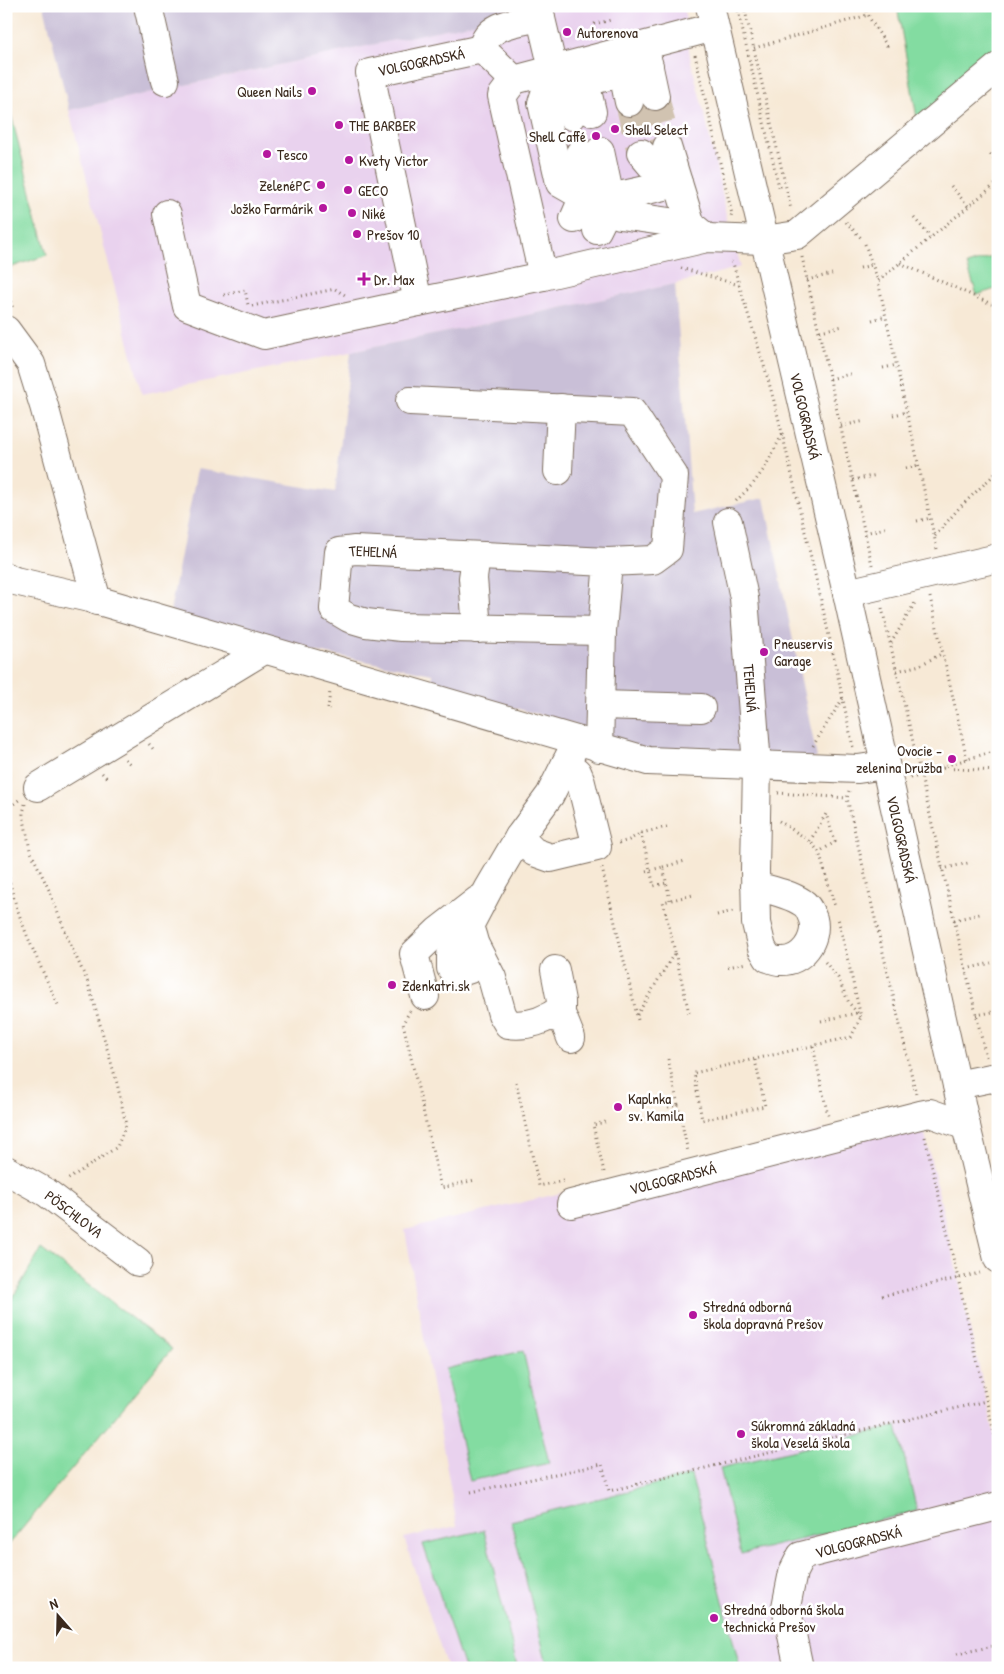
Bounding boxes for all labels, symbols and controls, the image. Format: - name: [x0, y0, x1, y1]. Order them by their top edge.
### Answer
- place label: Autorenova: [577, 22, 638, 43]
- marker: Autorenova: [561, 26, 573, 38]
- street label: VOLGOGRADSKÁ: [376, 42, 467, 81]
- place label: Queen Nails: [237, 81, 302, 102]
- marker: Queen Nails: [306, 85, 318, 97]
- place label: THE BARBER: [349, 115, 416, 136]
- marker: THE BARBER: [333, 119, 345, 131]
- place label: Shell Select: [625, 119, 689, 140]
- marker: Shell Select: [609, 123, 621, 135]
- place label: Shell Caffé: [529, 126, 586, 147]
- marker: Shell Caffé: [590, 130, 602, 142]
- place label: Tesco: [277, 144, 308, 165]
- marker: Tesco: [261, 148, 273, 160]
- place label: Kvety Victor: [359, 150, 429, 171]
- marker: Kvety Victor: [343, 154, 355, 166]
- place label: ZelenéPC: [259, 175, 311, 196]
- marker: ZelenéPC: [315, 179, 327, 191]
- place label: GECO: [358, 180, 388, 201]
- marker: GECO: [342, 184, 354, 196]
- place label: Jožko Farmárik: [231, 198, 313, 219]
- marker: Jožko Farmárik: [317, 202, 329, 214]
- place label: Niké: [362, 203, 386, 224]
- marker: Niké: [346, 207, 358, 219]
- place label: Prešov 10: [367, 224, 420, 245]
- marker: Prešov 10: [351, 228, 363, 240]
- place label: Dr. Max: [374, 269, 415, 290]
- marker: Dr. Max: [358, 273, 370, 285]
- street label: VOLGOGRADSKÁ: [785, 371, 826, 462]
- street label: TEHELNÁ: [348, 539, 398, 563]
- place label: Pneuservis Garage: [774, 633, 833, 671]
- marker: Pneuservis Garage: [758, 646, 770, 658]
- street label: TEHELNÁ: [739, 663, 763, 714]
- place label: Ovocie - zelenina Družba: [856, 740, 942, 778]
- marker: Ovocie - zelenina Družba: [946, 753, 958, 765]
- street label: VOLGOGRADSKÁ: [882, 794, 922, 885]
- place label: Zdenkatri.sk: [402, 975, 470, 996]
- marker: Zdenkatri.sk: [386, 979, 398, 991]
- place label: Kaplnka sv. Kamila: [628, 1088, 684, 1126]
- marker: Kaplnka sv. Kamila: [612, 1101, 624, 1113]
- street label: VOLGOGRADSKÁ: [627, 1157, 719, 1199]
- street label: PÖSCHLOVA: [41, 1185, 108, 1243]
- place label: Stredná odborná škola dopravná Prešov: [703, 1296, 823, 1334]
- marker: Stredná odborná škola dopravná Prešov: [687, 1309, 699, 1321]
- place label: Súkromná základná škola Veselá škola: [751, 1415, 855, 1453]
- marker: Súkromná základná škola Veselá škola: [735, 1428, 747, 1440]
- street label: VOLGOGRADSKÁ: [813, 1520, 904, 1563]
- north arrow: [32, 1592, 82, 1642]
- text: N: [47, 1593, 61, 1614]
- place label: Stredná odborná škola technická Prešov: [724, 1599, 844, 1637]
- marker: Stredná odborná škola technická Prešov: [708, 1612, 720, 1624]

